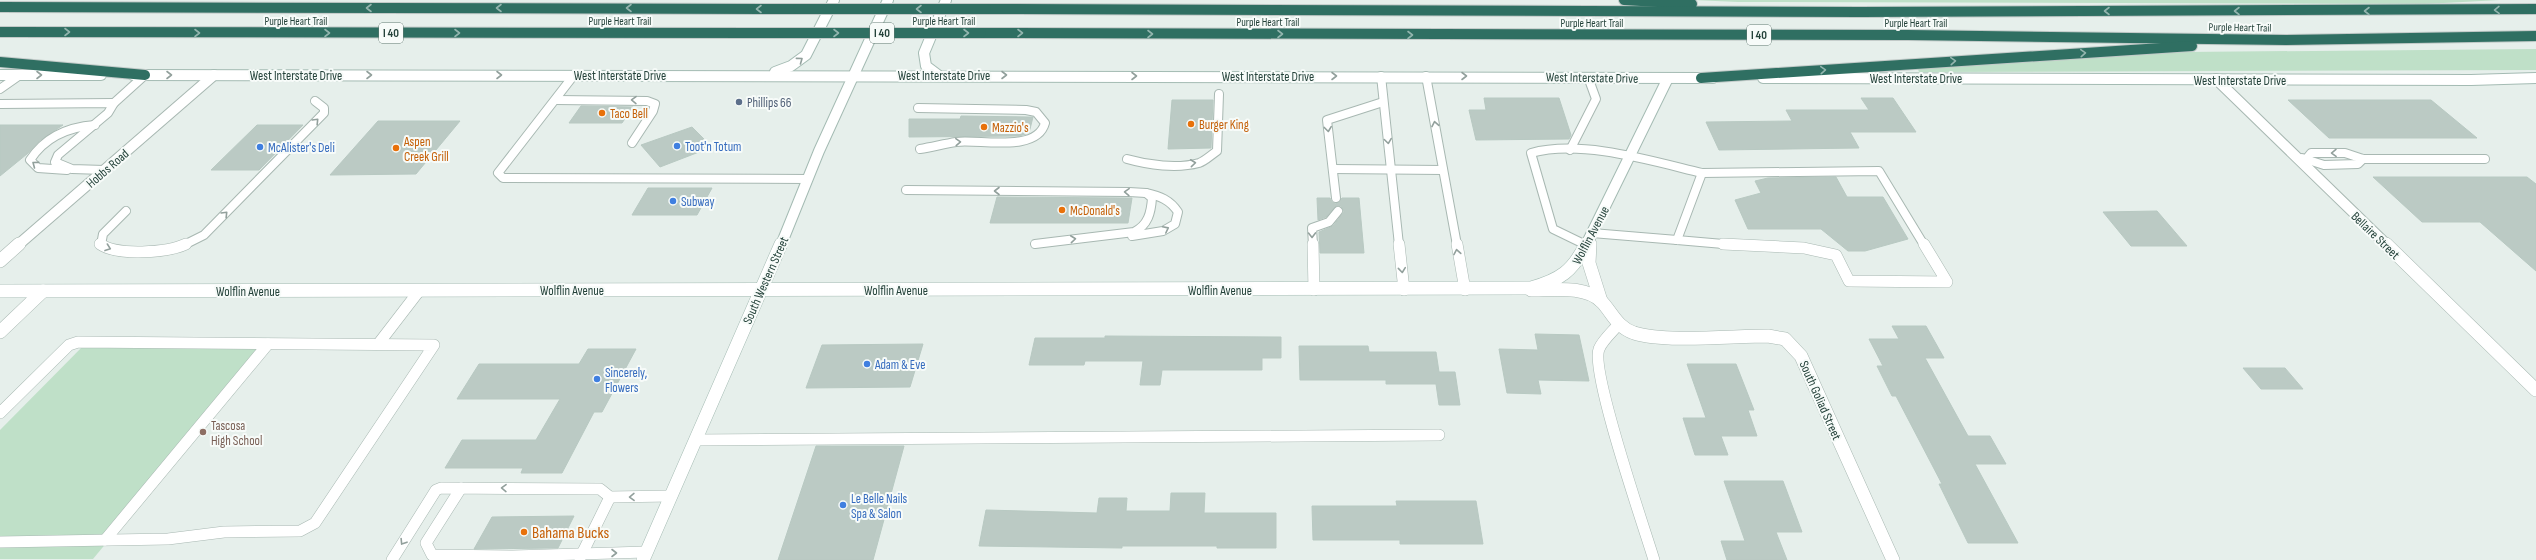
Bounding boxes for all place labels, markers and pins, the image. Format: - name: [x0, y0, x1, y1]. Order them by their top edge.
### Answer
- place label: Phillips 66: [747, 95, 792, 111]
- marker: Phillips 66: [734, 97, 744, 107]
- place label: Taco Bell: [610, 106, 648, 122]
- marker: Taco Bell: [597, 108, 607, 118]
- place label: Burger King: [1199, 117, 1249, 133]
- marker: Burger King: [1186, 119, 1196, 129]
- place label: Mazzio's: [992, 120, 1029, 136]
- marker: Mazzio's: [979, 122, 989, 132]
- place label: Aspen Creek Grill: [403, 134, 449, 165]
- place label: Toot'n Totum: [685, 139, 741, 155]
- place label: McAlister's Deli: [268, 140, 335, 156]
- marker: Toot'n Totum: [672, 141, 682, 151]
- marker: McAlister's Deli: [255, 142, 265, 152]
- marker: Aspen Creek Grill: [391, 143, 401, 153]
- place label: Subway: [681, 194, 714, 210]
- marker: Subway: [668, 196, 678, 206]
- place label: McDonald's: [1070, 203, 1120, 219]
- marker: McDonald's: [1057, 205, 1067, 215]
- place label: Adam & Eve: [874, 357, 925, 373]
- marker: Adam & Eve: [862, 359, 872, 369]
- place label: Sincerely, Flowers: [605, 365, 647, 396]
- marker: Sincerely, Flowers: [592, 374, 602, 384]
- place label: Tascosa High School: [211, 418, 262, 449]
- marker: Tascosa High School: [198, 427, 208, 437]
- place label: Le Belle Nails Spa & Salon: [851, 491, 908, 522]
- marker: Le Belle Nails Spa & Salon: [838, 500, 848, 510]
- place label: Bahama Bucks: [532, 524, 609, 543]
- marker: Bahama Bucks: [519, 527, 529, 537]

